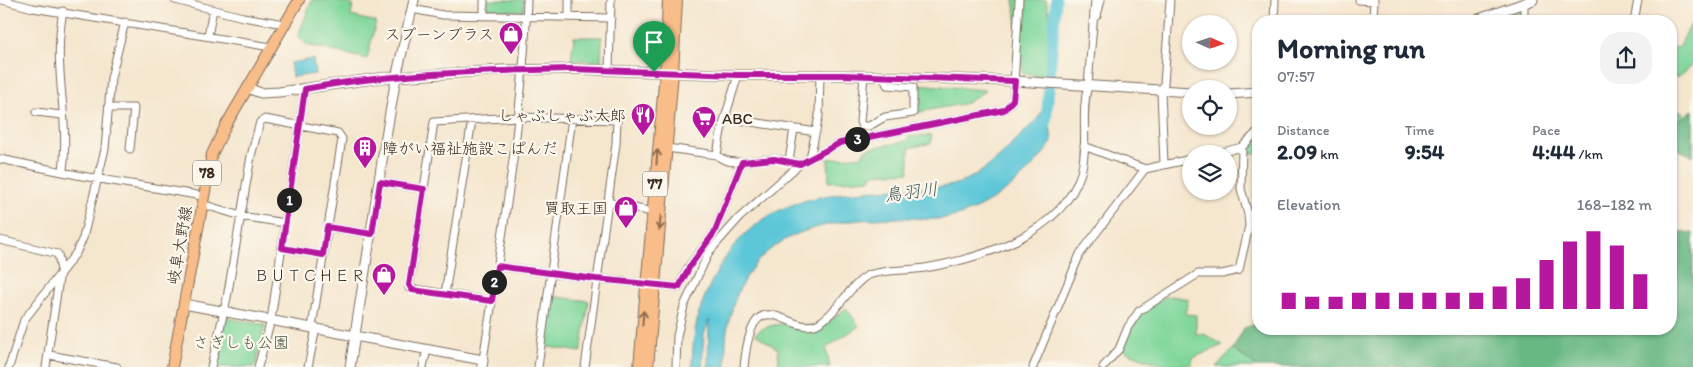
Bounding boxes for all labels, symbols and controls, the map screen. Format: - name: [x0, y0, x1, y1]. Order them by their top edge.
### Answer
- north arrow: [1182, 15, 1238, 70]
- map controls: [1182, 15, 1237, 200]
- shop icon: スプーンプラス: [498, 21, 524, 55]
- pin: [633, 21, 675, 72]
- place label: スプーンプラス: [385, 25, 494, 44]
- icon: arrive: [640, 28, 668, 56]
- text: Morning run: [1277, 31, 1425, 65]
- button: share: [1600, 32, 1652, 84]
- text: 07:57: [1277, 67, 1315, 86]
- button: locate: [1182, 80, 1237, 135]
- restaurant icon: しゃぶしゃぶ太郎: [630, 102, 656, 136]
- supermarket icon: ABC: [691, 105, 717, 139]
- place label: しゃぶしゃぶ太郎: [498, 106, 626, 125]
- place label: ABC: [722, 109, 753, 128]
- text: Distance: [1277, 122, 1329, 139]
- text: Time: [1405, 122, 1435, 139]
- text: Pace: [1532, 122, 1560, 139]
- pin: 3: [844, 126, 870, 152]
- text: 3: [854, 131, 861, 148]
- building icon: 障がい福祉施設こぱんだ: [352, 135, 378, 169]
- place label: 障がい福祉施設こぱんだ: [382, 139, 558, 158]
- text: 2.09: [1277, 139, 1317, 164]
- text: 9:54: [1405, 139, 1444, 164]
- text: 4:44: [1532, 139, 1575, 164]
- button: layers: [1182, 145, 1237, 200]
- text: km: [1317, 146, 1339, 163]
- text: /km: [1575, 146, 1603, 163]
- one-way arrow: [652, 149, 661, 165]
- road number: 78: [193, 160, 221, 186]
- road number: 77: [642, 172, 668, 196]
- water label: 鳥羽川: [883, 178, 939, 206]
- pin: 1: [276, 188, 302, 212]
- text: 1: [286, 192, 293, 209]
- shop icon: 買取王国: [613, 195, 639, 229]
- text: Elevation: [1277, 195, 1341, 214]
- text: 168–182 m: [1577, 195, 1652, 214]
- place label: 買取王国: [544, 199, 608, 218]
- street label: 岐阜大野線: [163, 204, 196, 286]
- one-way arrow: [656, 215, 665, 231]
- shop icon: ＢＵＴＣＨＥＲ: [371, 262, 397, 296]
- place label: ＢＵＴＣＨＥＲ: [254, 266, 366, 285]
- pin: 2: [482, 270, 506, 294]
- text: 2: [491, 274, 498, 291]
- one-way arrow: [638, 311, 647, 327]
- park label: さぎしも公園: [193, 333, 289, 352]

